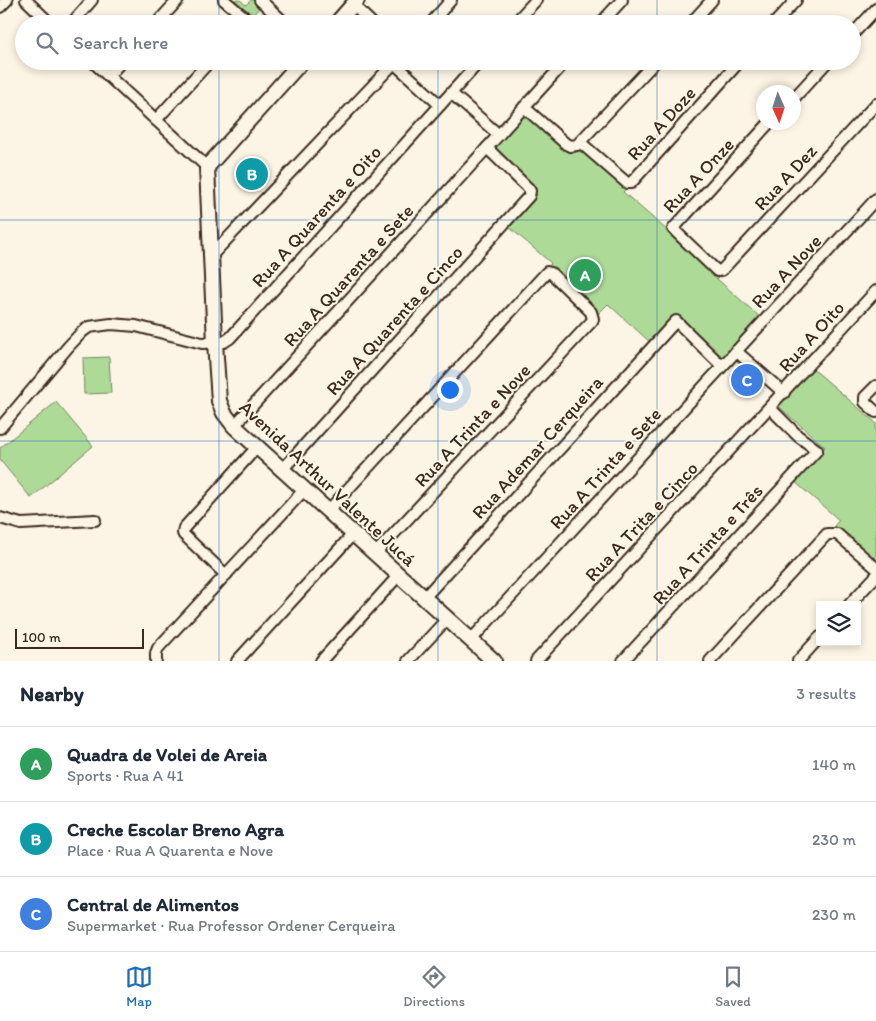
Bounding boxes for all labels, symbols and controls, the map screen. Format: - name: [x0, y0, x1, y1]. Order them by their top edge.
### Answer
- search box: [15, 15, 861, 70]
- icon: search: [33, 29, 61, 57]
- text: Search here: [73, 31, 168, 54]
- street label: Rua A Doze: [622, 82, 701, 165]
- north arrow: [756, 85, 801, 130]
- street label: Rua A Onze: [658, 133, 739, 218]
- street label: Rua A Dez: [749, 139, 822, 215]
- street label: Rua A Quarenta e Oito: [247, 141, 386, 292]
- pin: B: [236, 155, 268, 193]
- street label: Rua A Quarenta e Sete: [278, 199, 418, 351]
- street label: Rua A Nove: [746, 230, 826, 313]
- street label: Rua A Quarenta e Cinco: [321, 241, 468, 400]
- pin: A: [569, 256, 601, 294]
- street label: Rua A Oito: [774, 296, 849, 377]
- street label: Rua A Trinta e Nove: [409, 359, 535, 492]
- pin: C: [731, 361, 763, 399]
- street label: Rua Ademar Cerqueira: [467, 371, 608, 524]
- your location: [437, 377, 463, 403]
- street label: Avenida Arthur Valente Jucá: [235, 395, 421, 571]
- street label: Rua A Trinta e Sete: [545, 403, 666, 534]
- street label: Rua A Trita e Cinco: [580, 457, 703, 586]
- street label: Rua A Trinta e Três: [647, 479, 767, 609]
- map controls: [816, 601, 861, 646]
- button: layers: [816, 601, 861, 646]
- scale bar: [15, 626, 144, 649]
- text: 100 m: [22, 629, 61, 646]
- text: Nearby: [20, 681, 84, 706]
- text: 3 results: [796, 684, 856, 703]
- text: Quadra de Volei de Areia: [67, 743, 267, 766]
- text: A: [31, 755, 41, 774]
- text: 140 m: [812, 755, 856, 774]
- text: Sports · Rua A 41: [67, 766, 184, 785]
- text: Creche Escolar Breno Agra: [67, 818, 284, 841]
- text: B: [31, 830, 41, 849]
- text: 230 m: [812, 830, 856, 849]
- text: Place · Rua A Quarenta e Nove: [67, 841, 273, 860]
- text: Central de Alimentos: [67, 893, 239, 916]
- text: C: [31, 905, 41, 924]
- text: 230 m: [812, 905, 856, 924]
- text: Supermarket · Rua Professor Ordener Cerqueira: [67, 916, 396, 935]
- tab: Map: [125, 963, 153, 1010]
- tab: Directions: [403, 963, 465, 1010]
- tab: Saved: [715, 963, 751, 1010]

